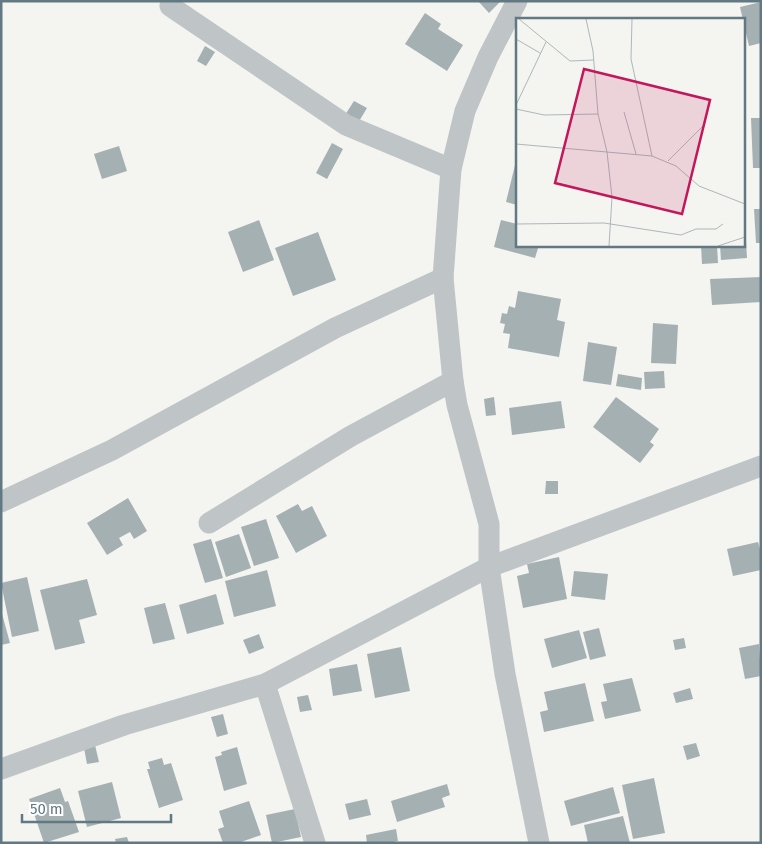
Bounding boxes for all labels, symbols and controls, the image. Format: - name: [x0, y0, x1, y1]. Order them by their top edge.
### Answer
- inset map: [516, 18, 744, 246]
- scale bar: [22, 792, 171, 824]
- text: 50 m: [30, 800, 63, 818]

